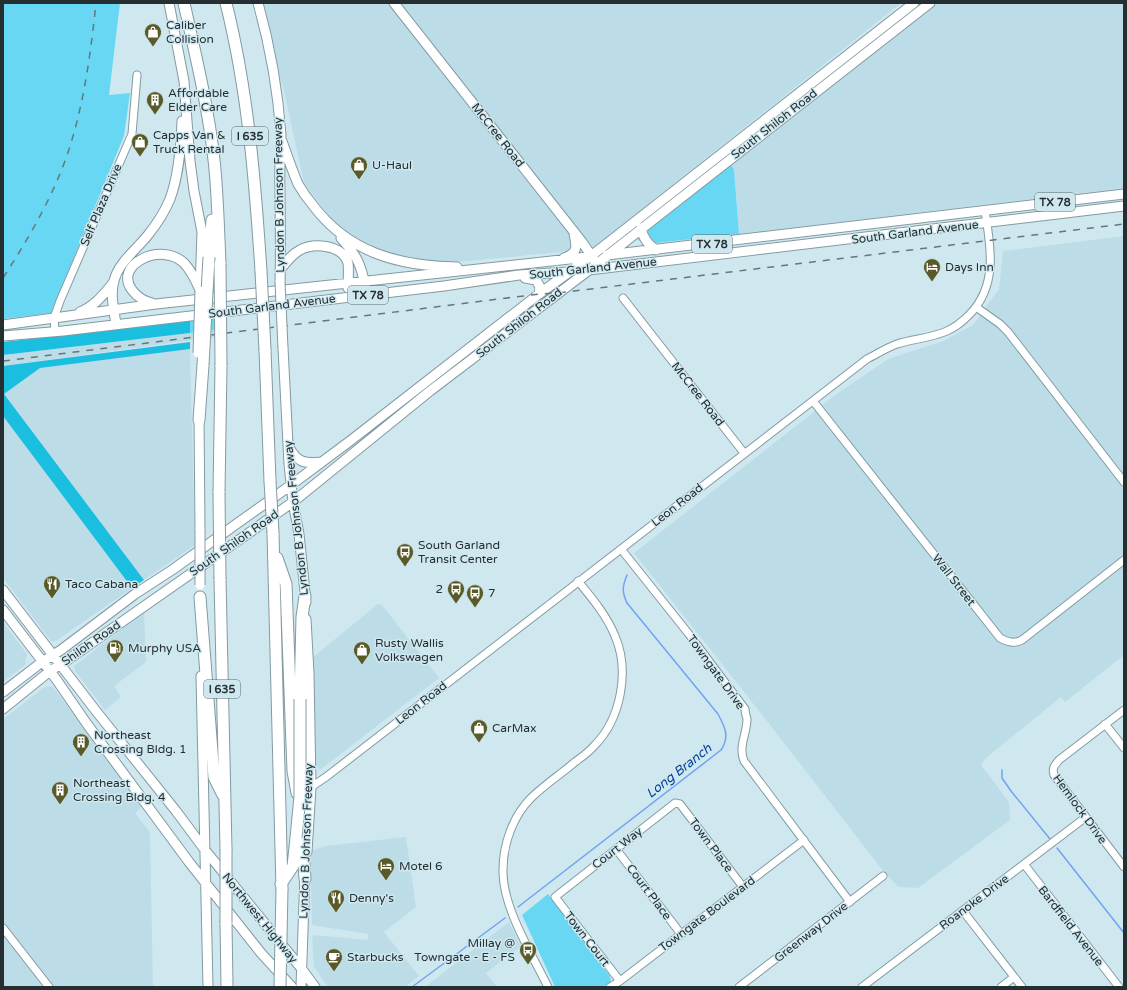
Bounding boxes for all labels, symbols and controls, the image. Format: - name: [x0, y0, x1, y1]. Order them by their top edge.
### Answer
- place label: Caliber Collision: [166, 18, 214, 46]
- shop icon: Caliber Collision: [143, 22, 163, 47]
- place label: Affordable Elder Care: [168, 86, 229, 114]
- street label: South Shiloh Road: [728, 86, 820, 162]
- building icon: Affordable Elder Care: [145, 90, 165, 115]
- street label: McCree Road: [469, 100, 527, 170]
- street label: Lyndon B Johnson Freeway: [271, 116, 287, 273]
- road number: I 635: [232, 127, 268, 145]
- place label: Capps Van & Truck Rental: [153, 128, 226, 156]
- shop icon: Capps Van & Truck Rental: [130, 132, 150, 157]
- shop icon: U-Haul: [349, 155, 369, 180]
- place label: U-Haul: [372, 158, 412, 172]
- street label: Self Plaza Drive: [77, 162, 125, 248]
- road number: TX 78: [1035, 193, 1075, 211]
- street label: South Garland Avenue: [851, 217, 980, 247]
- road number: TX 78: [692, 235, 732, 253]
- street label: South Garland Avenue: [529, 254, 658, 282]
- hotel icon: Days Inn: [922, 257, 942, 282]
- place label: Days Inn: [945, 260, 994, 274]
- street label: South Shiloh Road: [473, 285, 565, 361]
- road number: TX 78: [348, 286, 388, 304]
- street label: South Garland Avenue: [208, 291, 337, 321]
- street label: McCree Road: [669, 359, 727, 429]
- street label: Lyndon B Johnson Freeway: [281, 439, 311, 596]
- street label: Leon Road: [648, 481, 706, 529]
- street label: South Shiloh Road: [187, 507, 281, 579]
- place label: South Garland Transit Center: [418, 538, 500, 566]
- bus stop icon: South Garland Transit Center: [395, 542, 415, 567]
- street label: Wall Street: [929, 551, 979, 609]
- restaurant icon: Taco Cabana: [42, 574, 62, 599]
- place label: Taco Cabana: [65, 577, 138, 591]
- bus stop icon: 2: [446, 579, 466, 604]
- place label: 2: [435, 582, 443, 596]
- bus stop icon: 7: [465, 583, 485, 608]
- place label: 7: [488, 586, 496, 600]
- street label: Shiloh Road: [59, 618, 123, 668]
- street label: Towngate Drive: [684, 632, 748, 712]
- place label: Rusty Wallis Volkswagen: [375, 636, 444, 664]
- fuel station icon: Murphy USA: [105, 638, 125, 663]
- shop icon: Rusty Wallis Volkswagen: [352, 640, 372, 665]
- place label: Murphy USA: [128, 641, 201, 655]
- street label: Leon Road: [392, 679, 450, 727]
- road number: I 635: [204, 680, 240, 698]
- shop icon: CarMax: [469, 718, 489, 743]
- place label: CarMax: [492, 721, 537, 735]
- place label: Northeast Crossing Bldg. 1: [94, 728, 187, 756]
- building icon: Northeast Crossing Bldg. 1: [71, 732, 91, 757]
- water label: Long Branch: [643, 740, 716, 802]
- street label: Lyndon B Johnson Freeway: [296, 762, 316, 919]
- street label: Hemlock Drive: [1050, 771, 1110, 847]
- place label: Northeast Crossing Bldg. 4: [73, 776, 166, 804]
- building icon: Northeast Crossing Bldg. 4: [50, 780, 70, 805]
- street label: Town Place: [686, 815, 736, 875]
- street label: Court Way: [589, 824, 645, 872]
- hotel icon: Motel 6: [376, 856, 396, 881]
- place label: Motel 6: [399, 859, 443, 873]
- street label: Court Place: [624, 861, 675, 923]
- street label: Northwest Highway: [219, 870, 301, 966]
- street label: Roanoke Drive: [937, 871, 1012, 933]
- street label: Towngate Boulevard: [656, 873, 758, 955]
- street label: Bardfield Avenue: [1035, 883, 1107, 969]
- restaurant icon: Denny's: [326, 888, 346, 913]
- place label: Denny's: [349, 891, 394, 905]
- street label: Greenway Drive: [771, 899, 851, 965]
- street label: Town Court: [561, 909, 613, 969]
- place label: Millay @ Towngate - E - FS: [414, 936, 515, 964]
- bus stop icon: Millay @ Towngate - E - FS: [518, 940, 538, 965]
- cafe icon: Starbucks: [324, 947, 344, 972]
- place label: Starbucks: [347, 950, 404, 964]

